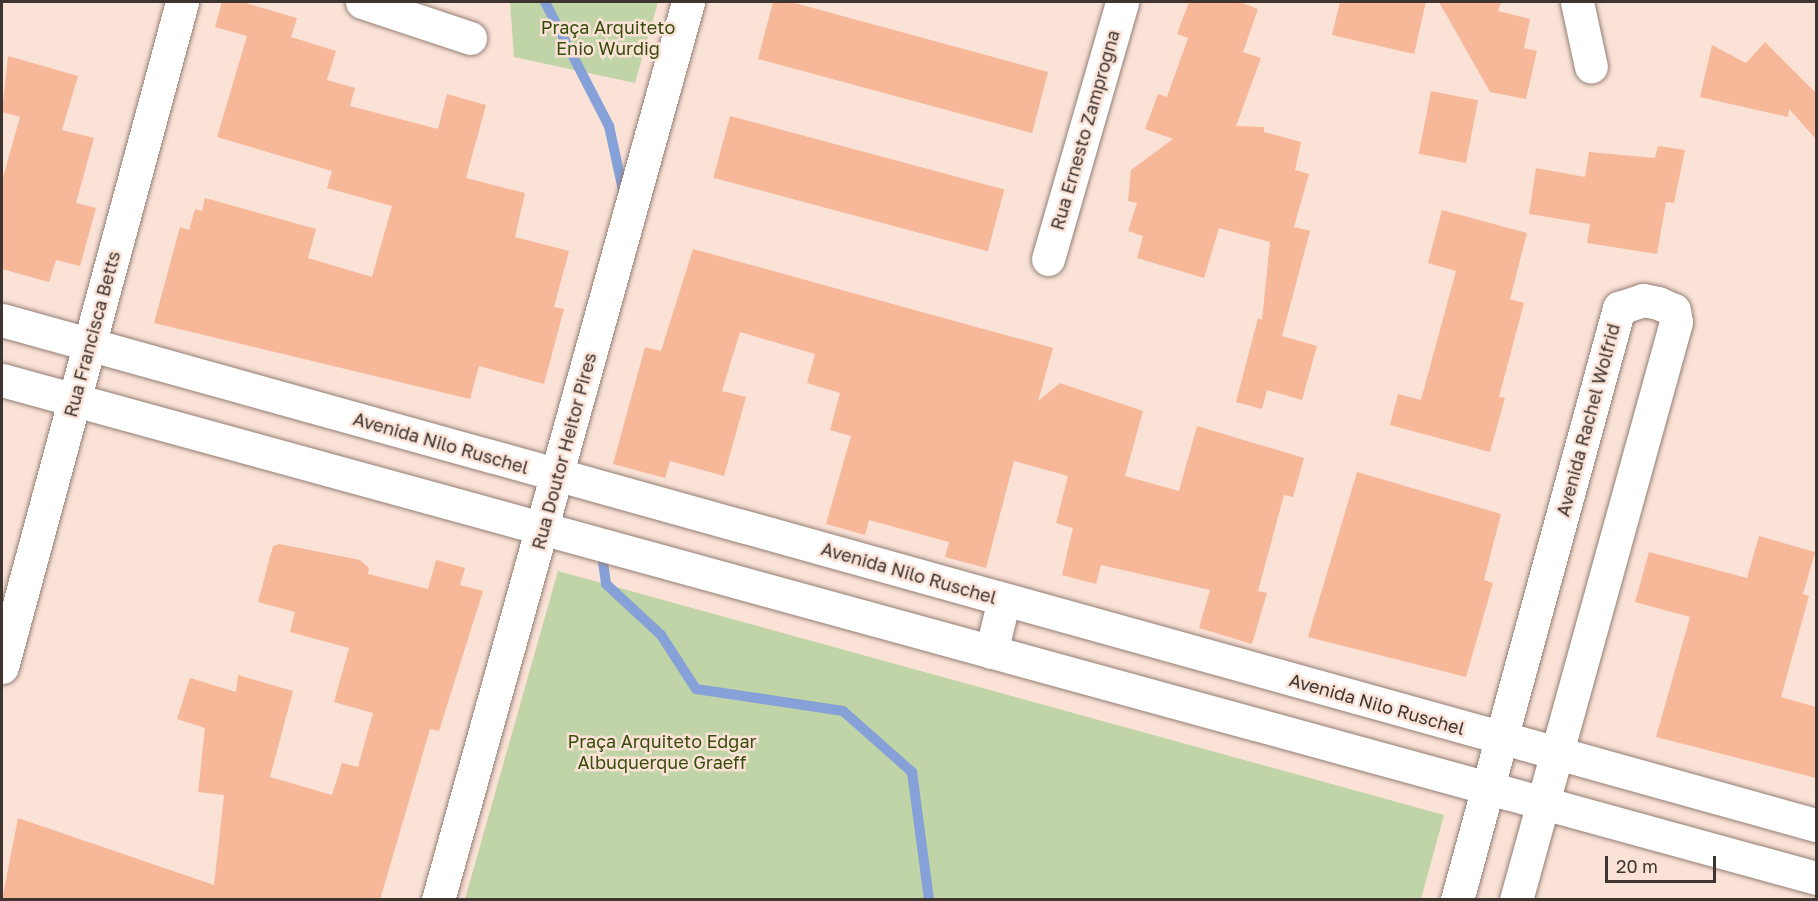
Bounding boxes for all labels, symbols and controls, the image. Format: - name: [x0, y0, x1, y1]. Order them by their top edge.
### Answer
- park label: Praça Arquiteto Enio Wurdig: [541, 17, 675, 60]
- street label: Rua Ernesto Zamprogna: [1046, 28, 1124, 232]
- street label: Rua Francisca Betts: [59, 249, 125, 419]
- street label: Avenida Rachel Wolfrid: [1552, 321, 1624, 519]
- street label: Rua Doutor Heitor Pires: [527, 350, 601, 552]
- street label: Avenida Nilo Ruschel: [351, 408, 531, 478]
- street label: Avenida Nilo Ruschel: [819, 538, 999, 608]
- street label: Avenida Nilo Ruschel: [1287, 669, 1467, 739]
- park label: Praça Arquiteto Edgar Albuquerque Graeff: [567, 731, 757, 774]
- scale bar: [1608, 844, 1719, 882]
- text: 20 m: [1616, 855, 1658, 877]

